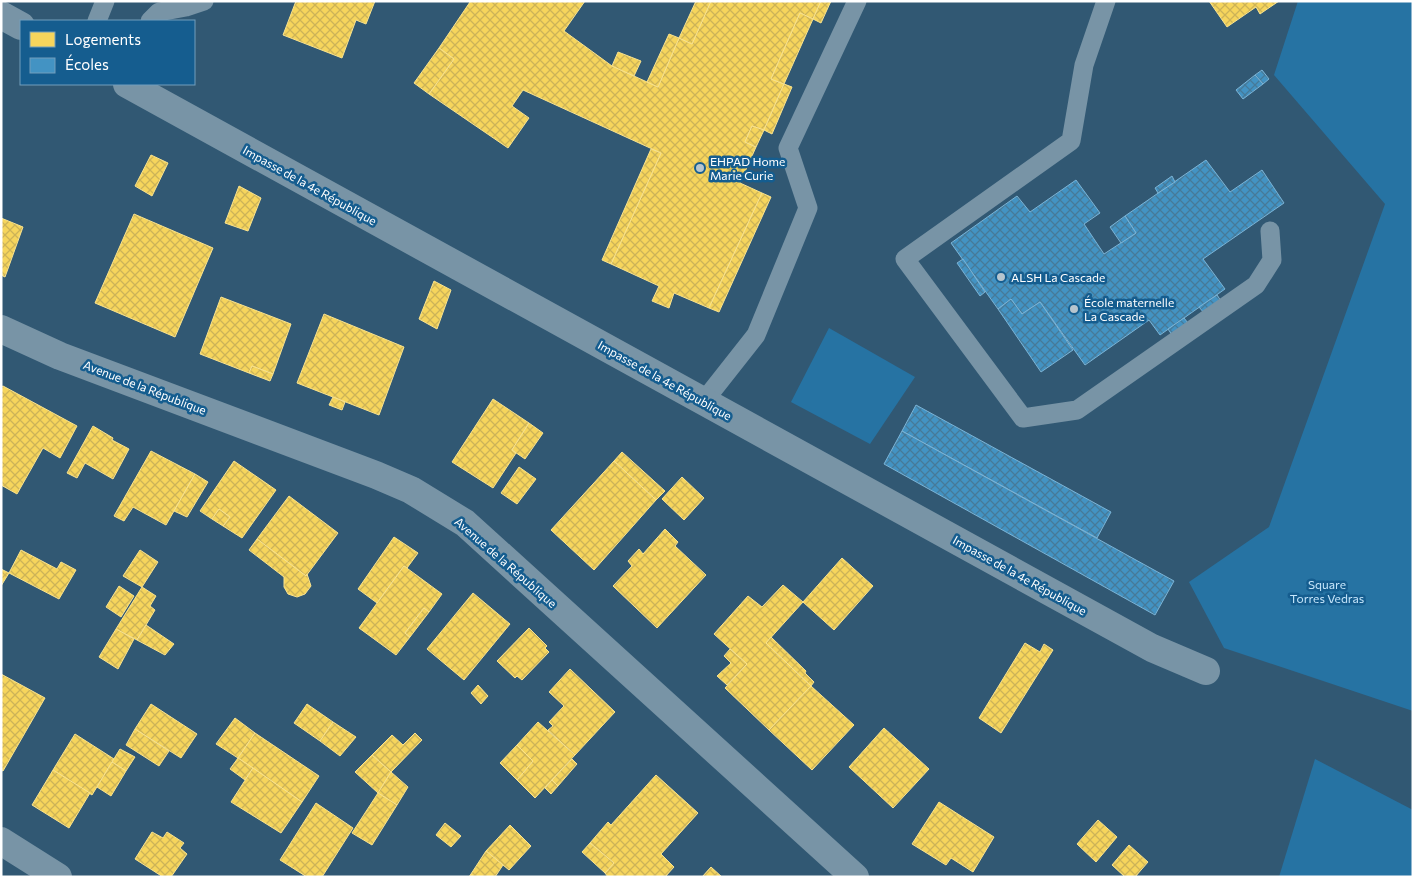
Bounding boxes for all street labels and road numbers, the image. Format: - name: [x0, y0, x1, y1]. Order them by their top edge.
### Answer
- street label: Impasse de la 4e République: [241, 142, 379, 228]
- street label: Impasse de la 4e République: [596, 337, 734, 423]
- street label: Avenue de la République: [82, 357, 208, 417]
- street label: Avenue de la République: [452, 514, 560, 610]
- street label: Impasse de la 4e République: [951, 532, 1089, 618]

